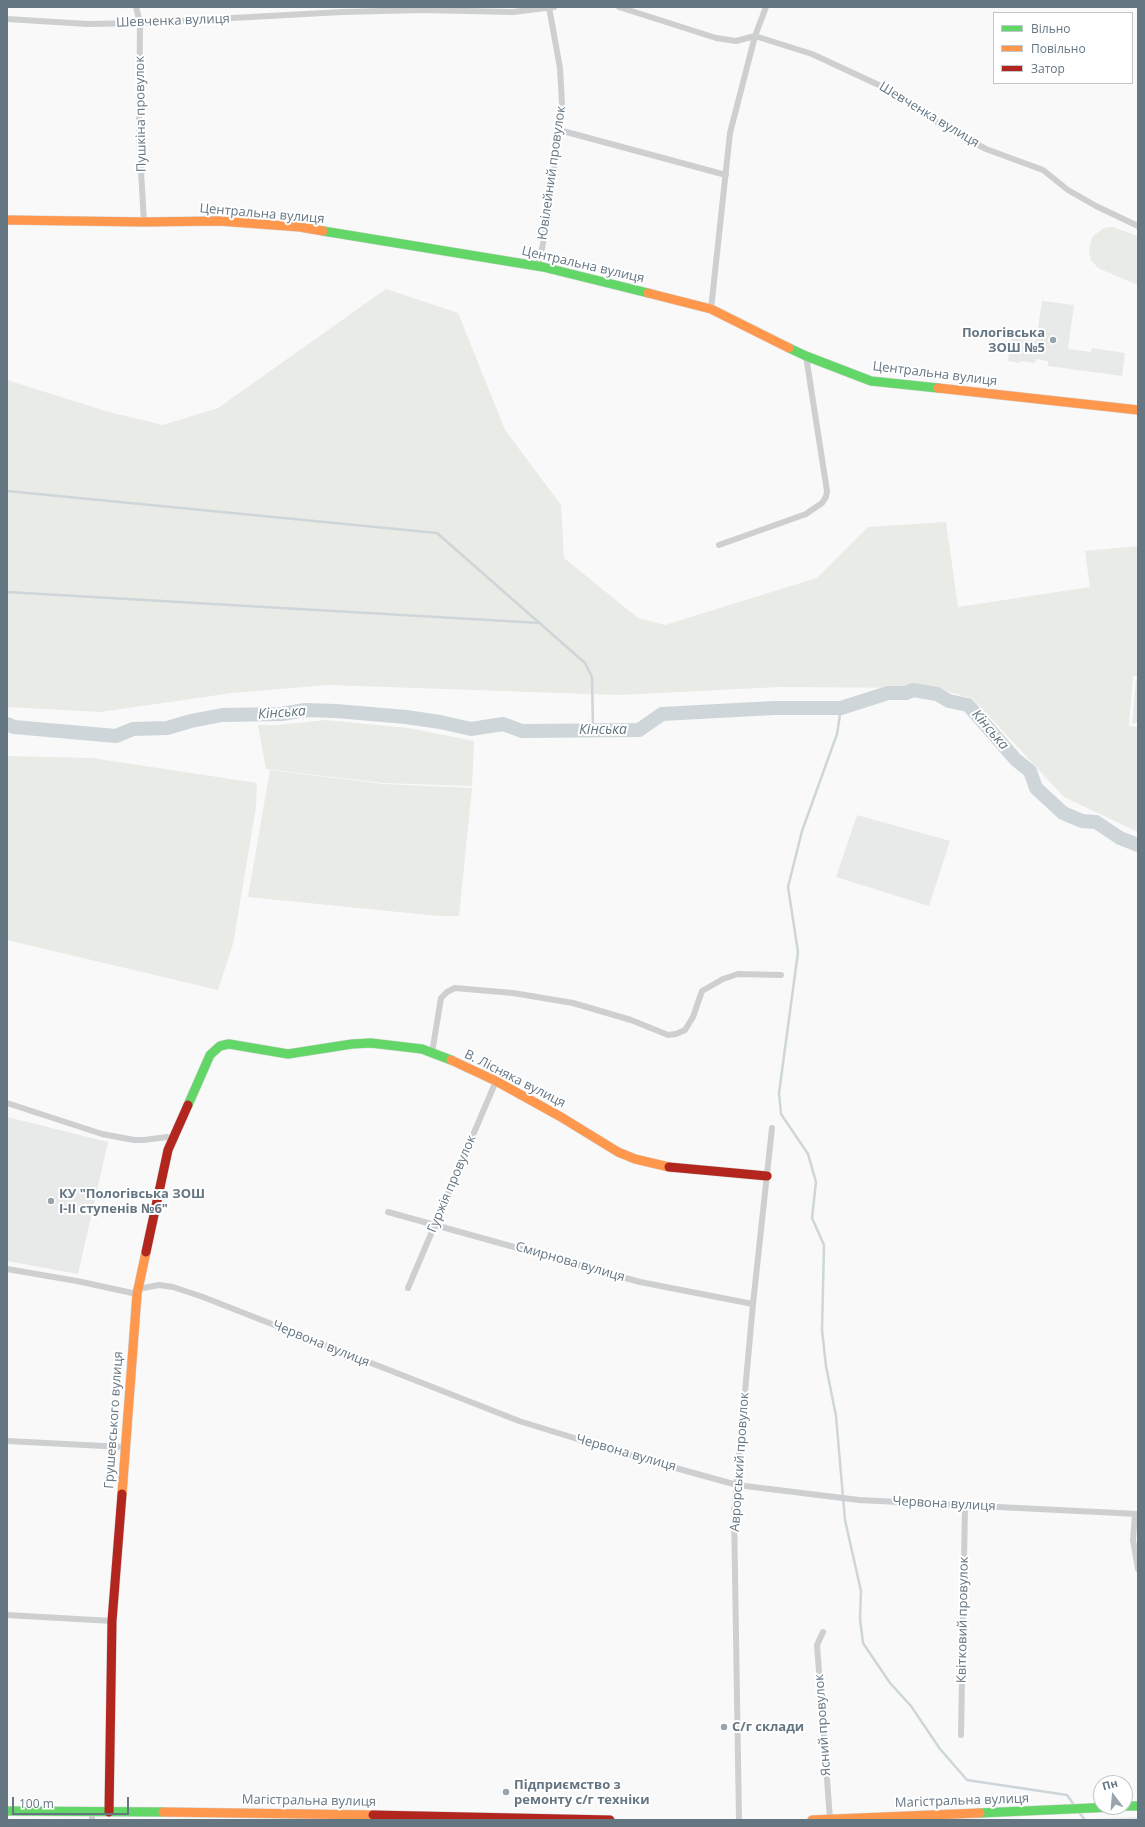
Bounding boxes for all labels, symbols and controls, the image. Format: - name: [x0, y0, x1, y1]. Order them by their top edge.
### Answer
- street label: Шевченка вулиця: [116, 11, 230, 31]
- legend: [993, 12, 1133, 84]
- text: Вільно: [1031, 20, 1071, 37]
- text: Повільно: [1031, 40, 1086, 57]
- street label: Пушкіна провулок: [132, 56, 150, 172]
- text: Затор: [1031, 60, 1065, 77]
- street label: Шевченка вулиця: [876, 79, 982, 151]
- street label: Ювілейний провулок: [535, 105, 569, 241]
- street label: Центральна вулиця: [199, 201, 325, 227]
- street label: Центральна вулиця: [520, 243, 646, 287]
- place label: Пологівська ЗОШ №5: [962, 325, 1045, 356]
- marker: Пологівська ЗОШ №5: [1048, 335, 1058, 345]
- street label: Центральна вулиця: [872, 359, 998, 389]
- water label: Кінська: [257, 703, 307, 723]
- water label: Кінська: [968, 706, 1012, 754]
- water label: Кінська: [579, 722, 627, 738]
- street label: В. Лісняка вулиця: [462, 1047, 568, 1111]
- street label: Гуржія провулок: [424, 1133, 480, 1235]
- place label: КУ "Пологівська ЗОШ І-ІІ ступенів №6": [59, 1186, 205, 1217]
- marker: КУ "Пологівська ЗОШ І-ІІ ступенів №6": [46, 1196, 56, 1206]
- street label: Смирнова вулиця: [514, 1239, 626, 1285]
- street label: Червона вулиця: [270, 1317, 372, 1371]
- street label: Грушевського вулиця: [101, 1351, 127, 1489]
- street label: Аврорський провулок: [727, 1392, 753, 1532]
- street label: Червона вулиця: [574, 1431, 678, 1475]
- street label: Червона вулиця: [892, 1494, 996, 1514]
- street label: Квітковий провулок: [954, 1557, 972, 1683]
- street label: Ясний провулок: [812, 1673, 834, 1777]
- place label: С/г склади: [732, 1719, 804, 1735]
- marker: С/г склади: [719, 1722, 729, 1732]
- north arrow: [1093, 1775, 1133, 1815]
- text: Пн: [1100, 1775, 1119, 1793]
- place label: Підприємство з ремонту с/г техніки: [514, 1777, 650, 1808]
- marker: Підприємство з ремонту с/г техніки: [501, 1787, 511, 1797]
- scale bar: [14, 1789, 131, 1815]
- street label: Магістральна вулиця: [895, 1791, 1029, 1811]
- street label: Магістральна вулиця: [242, 1792, 376, 1810]
- text: 100 m: [19, 1795, 54, 1812]

